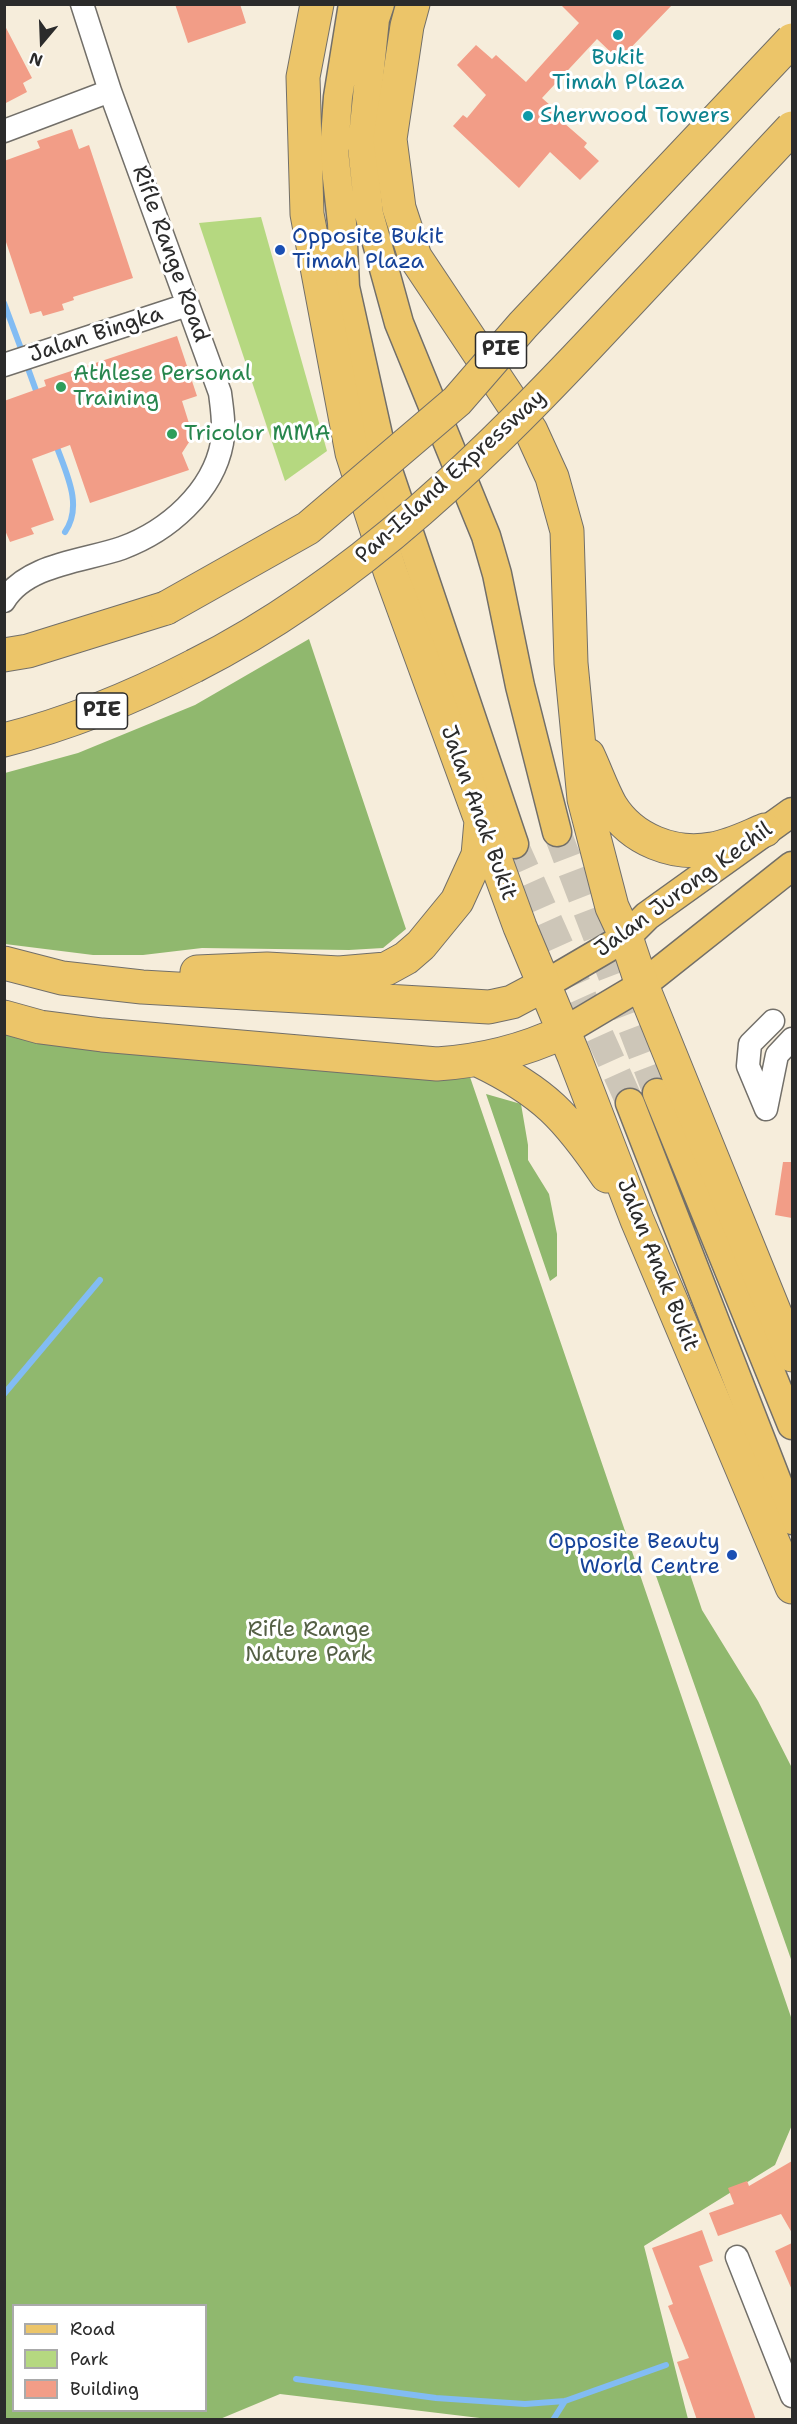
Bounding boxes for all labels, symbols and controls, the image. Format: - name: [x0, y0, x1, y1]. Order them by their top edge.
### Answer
- north arrow: [12, 12, 72, 72]
- marker: Bukit Timah Plaza: [611, 28, 625, 42]
- place label: Bukit Timah Plaza: [552, 45, 684, 96]
- text: N: [27, 47, 45, 71]
- place label: Sherwood Towers: [540, 103, 730, 129]
- marker: Sherwood Towers: [521, 109, 535, 123]
- street label: Rifle Range Road: [126, 162, 214, 346]
- place label: Opposite Bukit Timah Plaza: [292, 224, 444, 276]
- marker: Opposite Bukit Timah Plaza: [273, 243, 287, 257]
- street label: Jalan Bingka: [26, 301, 166, 369]
- road number: PIE: [476, 332, 526, 368]
- place label: Athlese Personal Training: [73, 361, 252, 412]
- marker: Athlese Personal Training: [54, 380, 68, 394]
- street label: Pan-Island Expressway: [350, 384, 552, 570]
- place label: Tricolor MMA: [184, 421, 331, 447]
- marker: Tricolor MMA: [165, 427, 179, 441]
- road number: PIE: [76, 693, 128, 729]
- street label: Jalan Anak Bukit: [434, 722, 522, 904]
- street label: Jalan Jurong Kechil: [590, 817, 778, 963]
- street label: Jalan Anak Bukit: [610, 1175, 704, 1355]
- place label: Opposite Beauty World Centre: [548, 1529, 720, 1580]
- marker: Opposite Beauty World Centre: [725, 1548, 739, 1562]
- park label: Rifle Range Nature Park: [245, 1617, 373, 1669]
- legend: [12, 2304, 207, 2412]
- text: Road: [70, 2317, 115, 2341]
- text: Park: [70, 2347, 109, 2371]
- text: Building: [70, 2377, 139, 2401]

